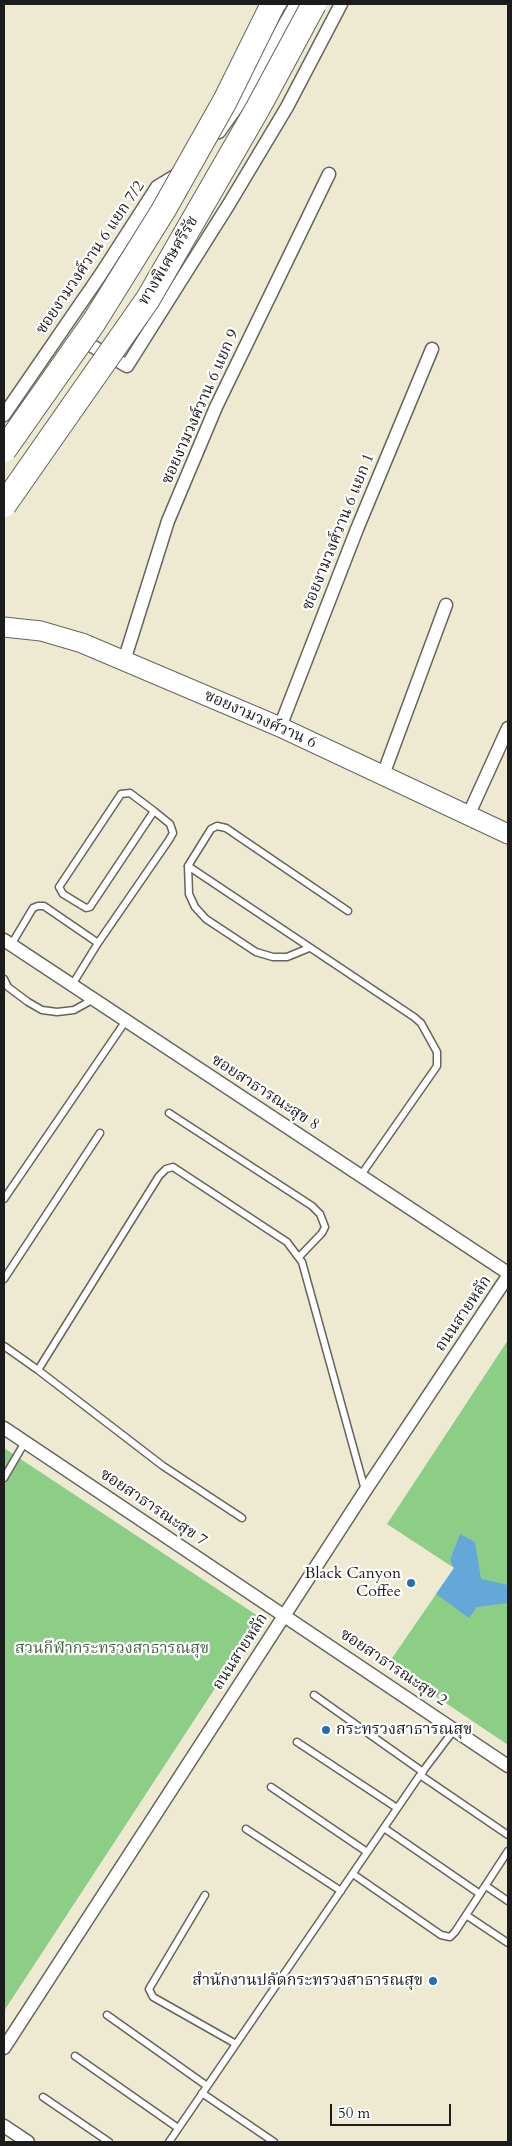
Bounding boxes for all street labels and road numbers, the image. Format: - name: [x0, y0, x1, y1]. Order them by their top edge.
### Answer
- street label: ซอยงามวงศ์วาน 6 แยก 7/2: [33, 178, 149, 338]
- street label: ทางพิเศษศรีรัช: [135, 213, 203, 309]
- street label: ซอยงามวงศ์วาน 6 แยก 9: [158, 327, 244, 487]
- street label: ซอยงามวงศ์วาน 6 แยก 1: [299, 451, 379, 613]
- street label: ซอยงามวงศ์วาน 6: [201, 687, 319, 753]
- street label: ซอยสาธารณะสุข 8: [207, 1051, 323, 1135]
- street label: ถนนสายหลัก: [432, 1272, 496, 1356]
- street label: ซอยสาธารณะสุข 7: [96, 1465, 210, 1551]
- street label: ถนนสายหลัก: [209, 1610, 273, 1694]
- street label: ซอยสาธารณะสุข 2: [336, 1625, 450, 1711]

